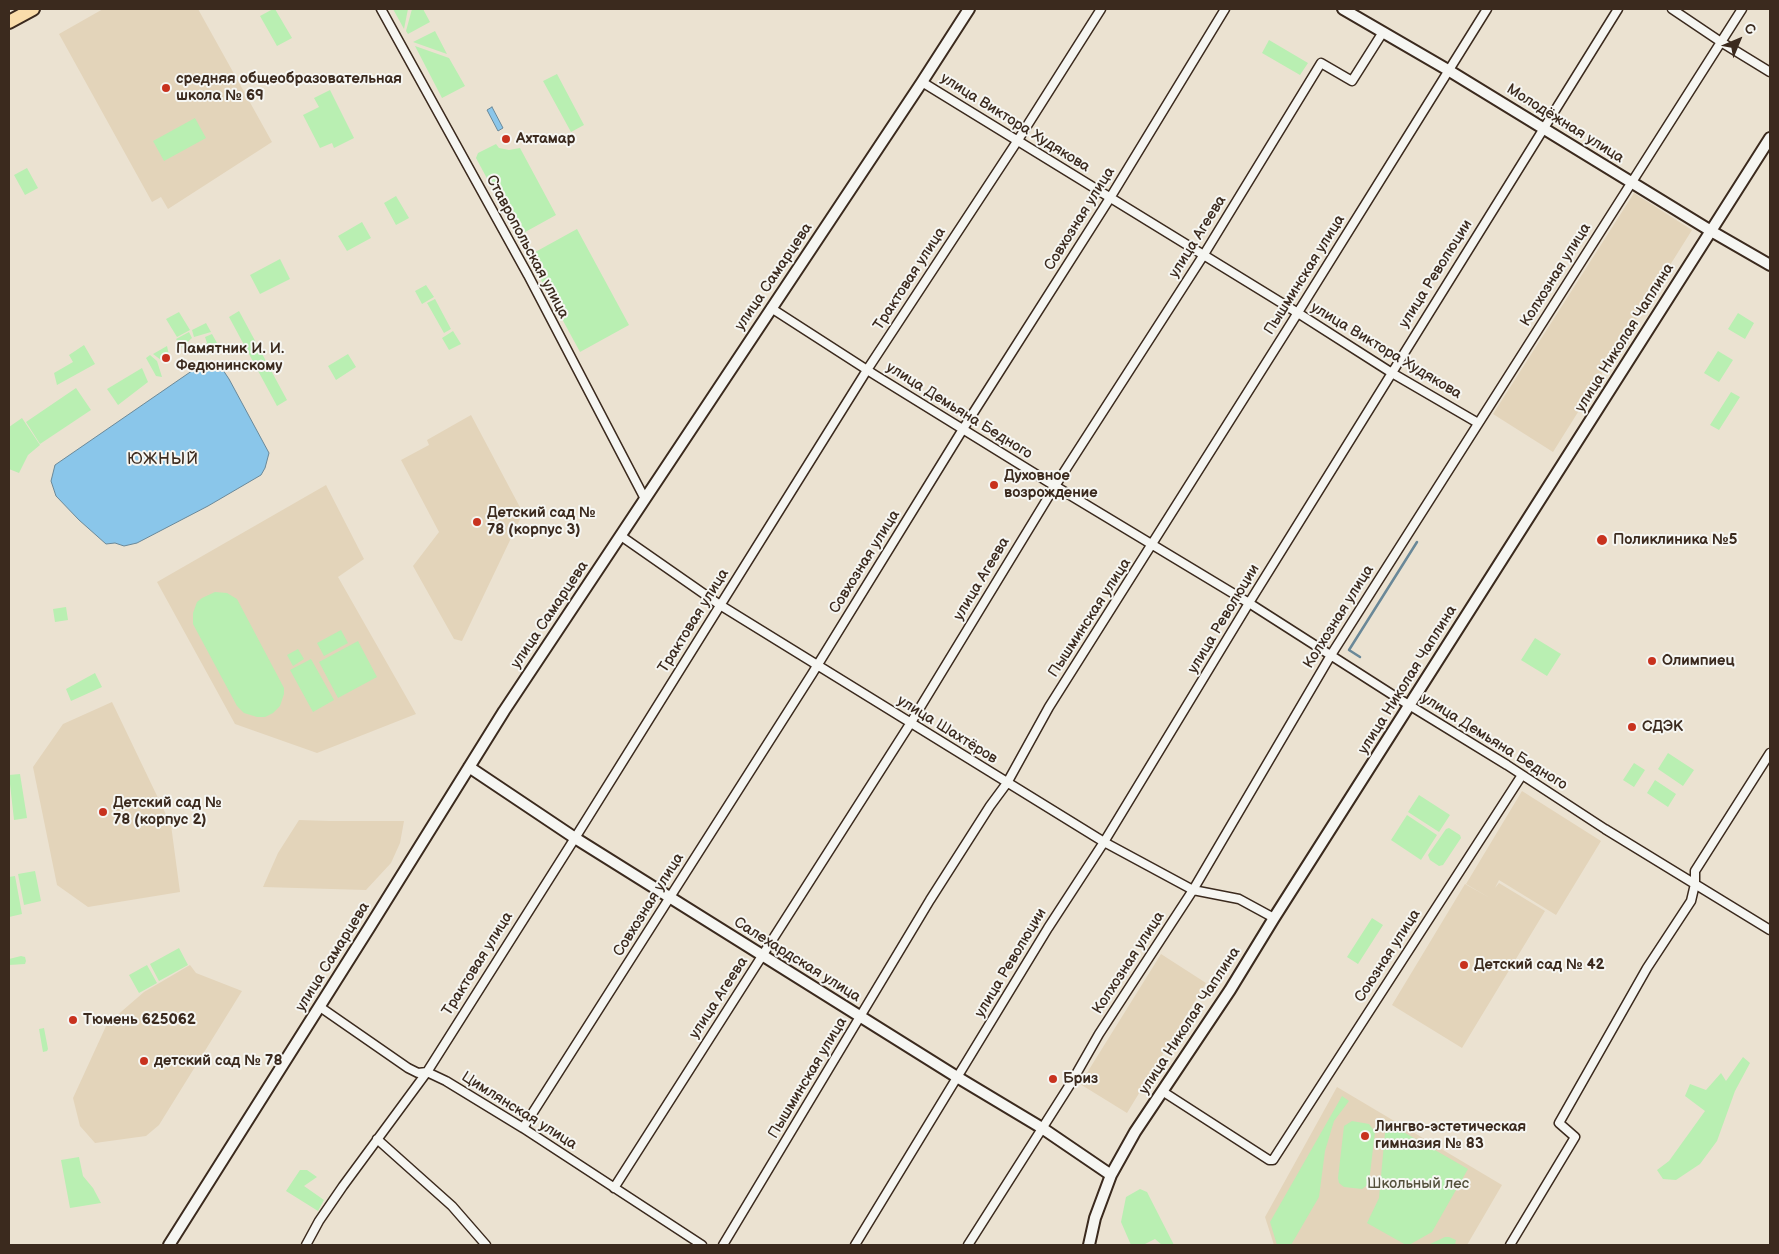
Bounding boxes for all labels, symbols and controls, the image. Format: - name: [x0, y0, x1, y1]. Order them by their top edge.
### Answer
- north arrow: [1714, 15, 1764, 65]
- text: С: [1741, 20, 1759, 38]
- place label: средняя общеобразовательная школа № 69: [176, 70, 402, 105]
- street label: улица Виктора Худякова: [937, 70, 1093, 176]
- street label: Молодёжная улица: [1503, 81, 1627, 167]
- marker: средняя общеобразовательная школа № 69: [160, 82, 172, 94]
- place label: Ахтамар: [516, 130, 575, 148]
- marker: Ахтамар: [500, 133, 512, 145]
- street label: Совхозная улица: [1041, 164, 1119, 274]
- street label: Ставропольская улица: [482, 172, 572, 322]
- street label: улица Агеева: [1165, 192, 1231, 282]
- street label: Пышминская улица: [1261, 212, 1349, 338]
- street label: улица Революции: [1395, 217, 1477, 331]
- street label: улица Самарцева: [731, 220, 817, 334]
- street label: Колхозная улица: [1517, 220, 1595, 330]
- street label: Трактовая улица: [870, 224, 950, 334]
- street label: улица Николая Чаплина: [1572, 260, 1678, 416]
- street label: улица Виктора Худякова: [1307, 299, 1465, 403]
- place label: Памятник И. И. Федюнинскому: [176, 340, 284, 375]
- marker: Памятник И. И. Федюнинскому: [160, 352, 172, 364]
- street label: улица Демьяна Бедного: [883, 359, 1035, 463]
- district label: ЮЖНЫЙ: [126, 450, 200, 470]
- place label: Духовное возрождение: [1004, 467, 1098, 502]
- marker: Духовное возрождение: [988, 479, 1000, 491]
- place label: Детский сад № 78 (корпус 3): [487, 504, 596, 539]
- street label: Совхозная улица: [826, 507, 904, 617]
- marker: Детский сад № 78 (корпус 3): [471, 516, 483, 528]
- place label: Поликлиника №5: [1613, 531, 1737, 549]
- marker: Поликлиника №5: [1595, 533, 1609, 547]
- street label: улица Агеева: [950, 534, 1014, 624]
- street label: Пышминская улица: [1045, 555, 1135, 681]
- street label: улица Самарцева: [507, 558, 593, 672]
- street label: улица Революции: [1184, 561, 1264, 677]
- street label: Колхозная улица: [1300, 562, 1378, 672]
- street label: Трактовая улица: [655, 566, 733, 676]
- street label: улица Николая Чаплина: [1355, 602, 1461, 758]
- place label: Олимпиец: [1662, 652, 1734, 670]
- marker: Олимпиец: [1646, 655, 1658, 667]
- street label: улица Демьяна Бедного: [1418, 690, 1570, 794]
- street label: улица Шахтёров: [894, 692, 1000, 768]
- place label: СДЭК: [1642, 718, 1683, 736]
- marker: СДЭК: [1626, 721, 1638, 733]
- place label: Детский сад № 78 (корпус 2): [113, 794, 222, 829]
- marker: Детский сад № 78 (корпус 2): [97, 806, 109, 818]
- street label: Совхозная улица: [610, 850, 688, 960]
- street label: улица Самарцева: [292, 899, 374, 1015]
- street label: улица Революции: [971, 905, 1051, 1021]
- street label: Союзная улица: [1351, 906, 1425, 1006]
- street label: Колхозная улица: [1089, 908, 1169, 1018]
- street label: Трактовая улица: [439, 909, 517, 1019]
- street label: Салехардская улица: [730, 914, 864, 1006]
- street label: улица Николая Чаплина: [1136, 944, 1244, 1098]
- street label: улица Агеева: [686, 954, 752, 1042]
- place label: Детский сад № 42: [1474, 956, 1604, 974]
- marker: Детский сад № 42: [1458, 959, 1470, 971]
- place label: Тюмень 625062: [83, 1011, 196, 1029]
- marker: Тюмень 625062: [67, 1014, 79, 1026]
- street label: Пышминская улица: [765, 1014, 851, 1142]
- place label: детский сад № 78: [154, 1052, 282, 1070]
- marker: детский сад № 78: [138, 1055, 150, 1067]
- street label: Цимлянская улица: [458, 1068, 580, 1154]
- place label: Бриз: [1063, 1070, 1098, 1088]
- marker: Бриз: [1047, 1073, 1059, 1085]
- place label: Лингво-эстетическая гимназия № 83: [1375, 1118, 1526, 1153]
- marker: Лингво-эстетическая гимназия № 83: [1359, 1130, 1371, 1142]
- park label: Школьный лес: [1367, 1175, 1469, 1193]

